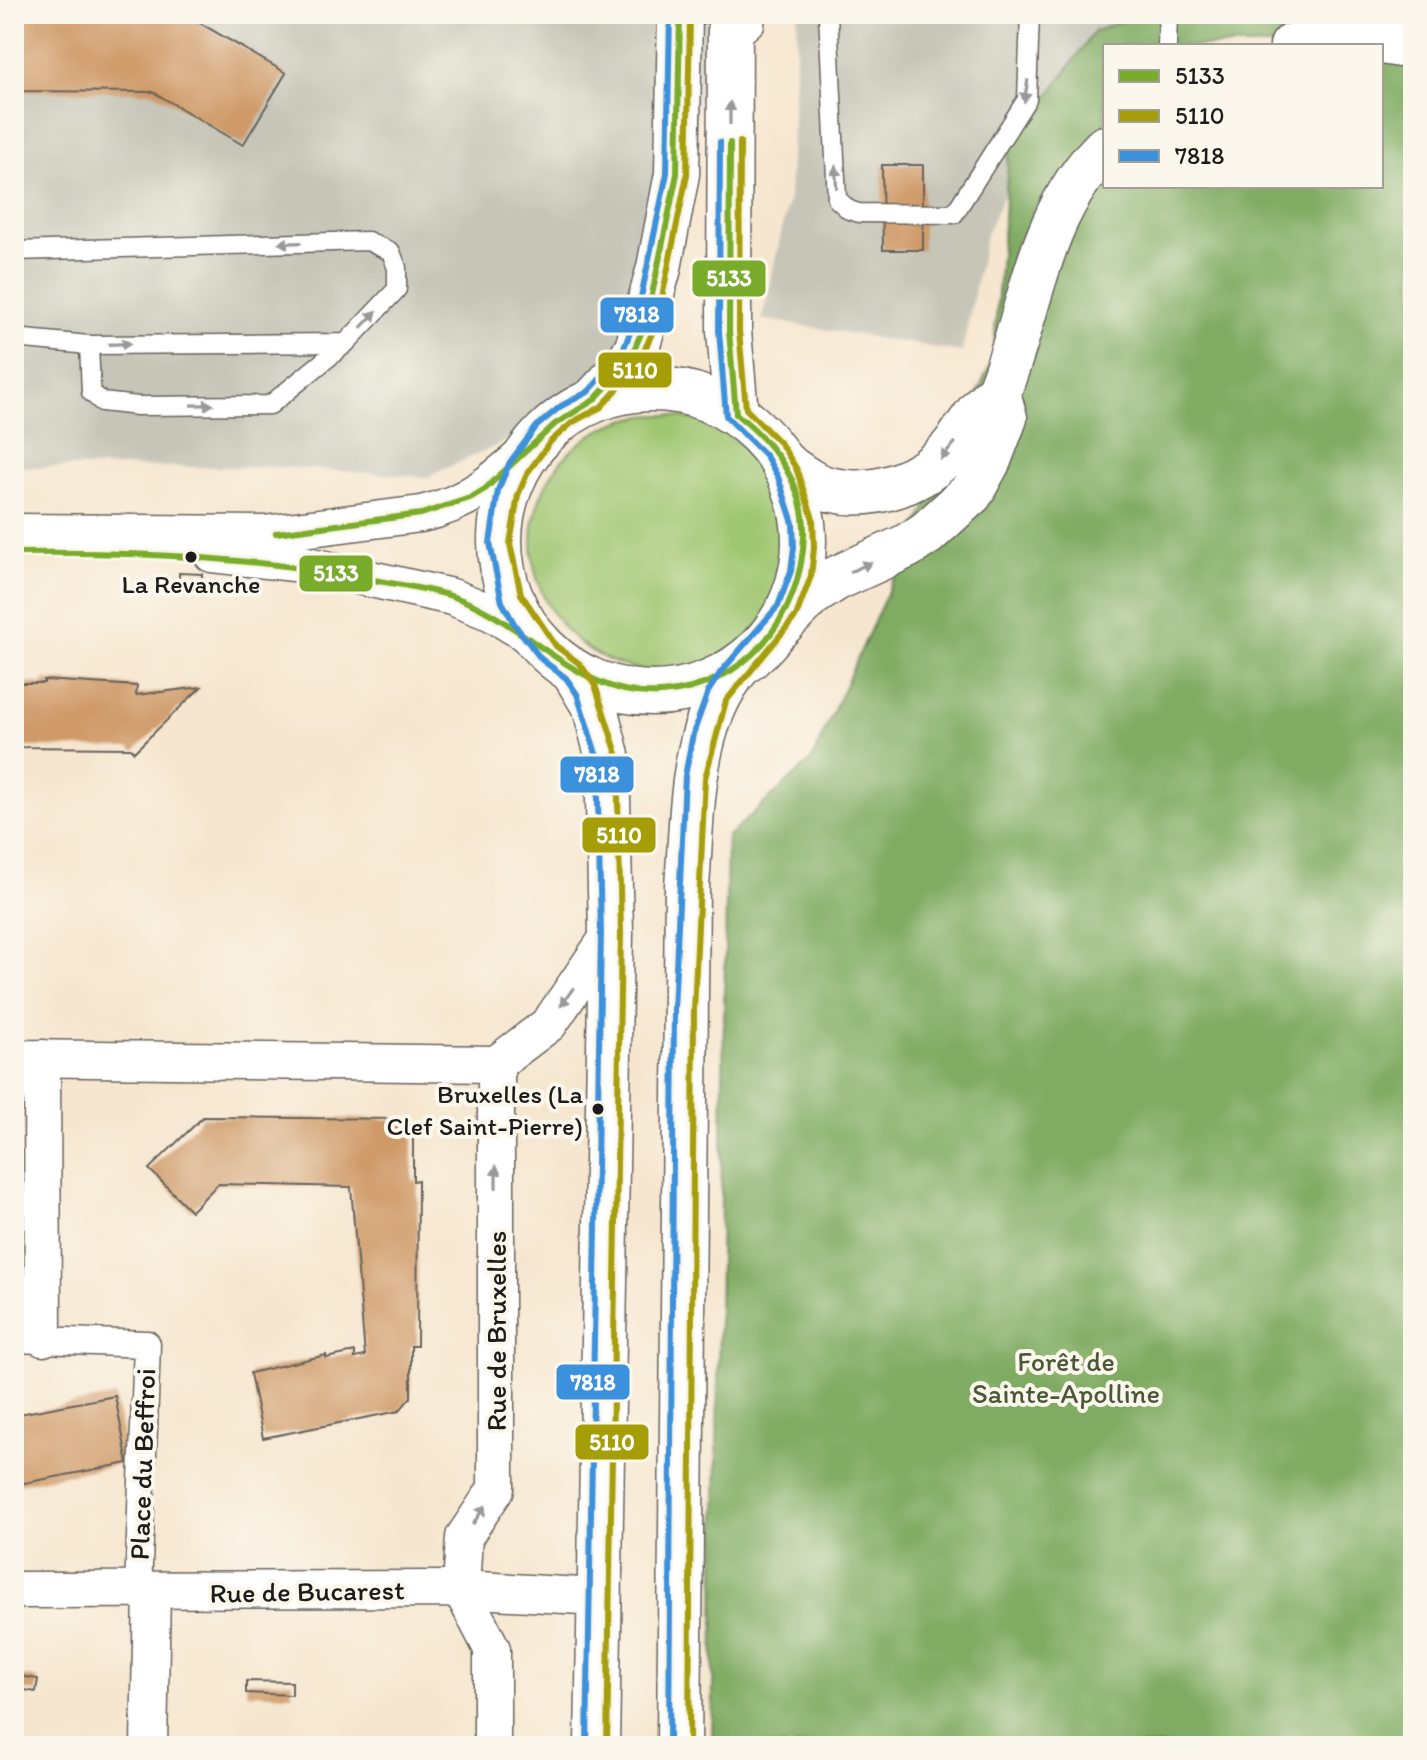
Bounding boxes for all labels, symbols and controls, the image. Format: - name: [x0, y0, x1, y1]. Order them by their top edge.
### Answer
- legend: [1103, 44, 1383, 188]
- text: 5133: [1175, 61, 1225, 90]
- one-way arrow: [1019, 79, 1031, 104]
- one-way arrow: [724, 100, 736, 125]
- text: 5110: [1175, 101, 1225, 130]
- text: 7818: [1175, 141, 1224, 170]
- one-way arrow: [829, 164, 842, 189]
- one-way arrow: [277, 237, 302, 250]
- line badge: 5133: [691, 259, 767, 298]
- text: 5133: [706, 265, 752, 292]
- line badge: 7818: [599, 296, 675, 334]
- text: 7818: [613, 301, 660, 328]
- one-way arrow: [360, 310, 378, 329]
- one-way arrow: [108, 338, 133, 351]
- line badge: 5110: [597, 351, 673, 389]
- text: 5110: [612, 357, 658, 384]
- one-way arrow: [190, 399, 215, 412]
- one-way arrow: [940, 441, 957, 461]
- marker: La Revanche: [183, 549, 199, 565]
- line badge: 5133: [298, 554, 374, 593]
- text: 5133: [313, 560, 359, 587]
- one-way arrow: [849, 561, 873, 574]
- place label: La Revanche: [122, 568, 260, 600]
- line badge: 7818: [559, 755, 635, 794]
- text: 7818: [573, 761, 620, 788]
- line badge: 5110: [581, 816, 657, 854]
- text: 5110: [596, 822, 642, 849]
- one-way arrow: [560, 986, 575, 1007]
- place label: Bruxelles (La Clef Saint-Pierre): [387, 1078, 583, 1142]
- marker: Bruxelles (La Clef Saint-Pierre): [590, 1101, 606, 1117]
- one-way arrow: [490, 1164, 502, 1189]
- street label: Rue de Bruxelles: [479, 1231, 513, 1431]
- park label: Forêt de Sainte-Apolline: [972, 1344, 1160, 1410]
- line badge: 7818: [555, 1363, 631, 1401]
- street label: Place du Beffroi: [122, 1367, 162, 1561]
- text: 7818: [569, 1369, 616, 1396]
- line badge: 5110: [574, 1423, 650, 1461]
- text: 5110: [589, 1429, 635, 1456]
- one-way arrow: [471, 1505, 486, 1526]
- street label: Rue de Bucarest: [209, 1572, 405, 1610]

